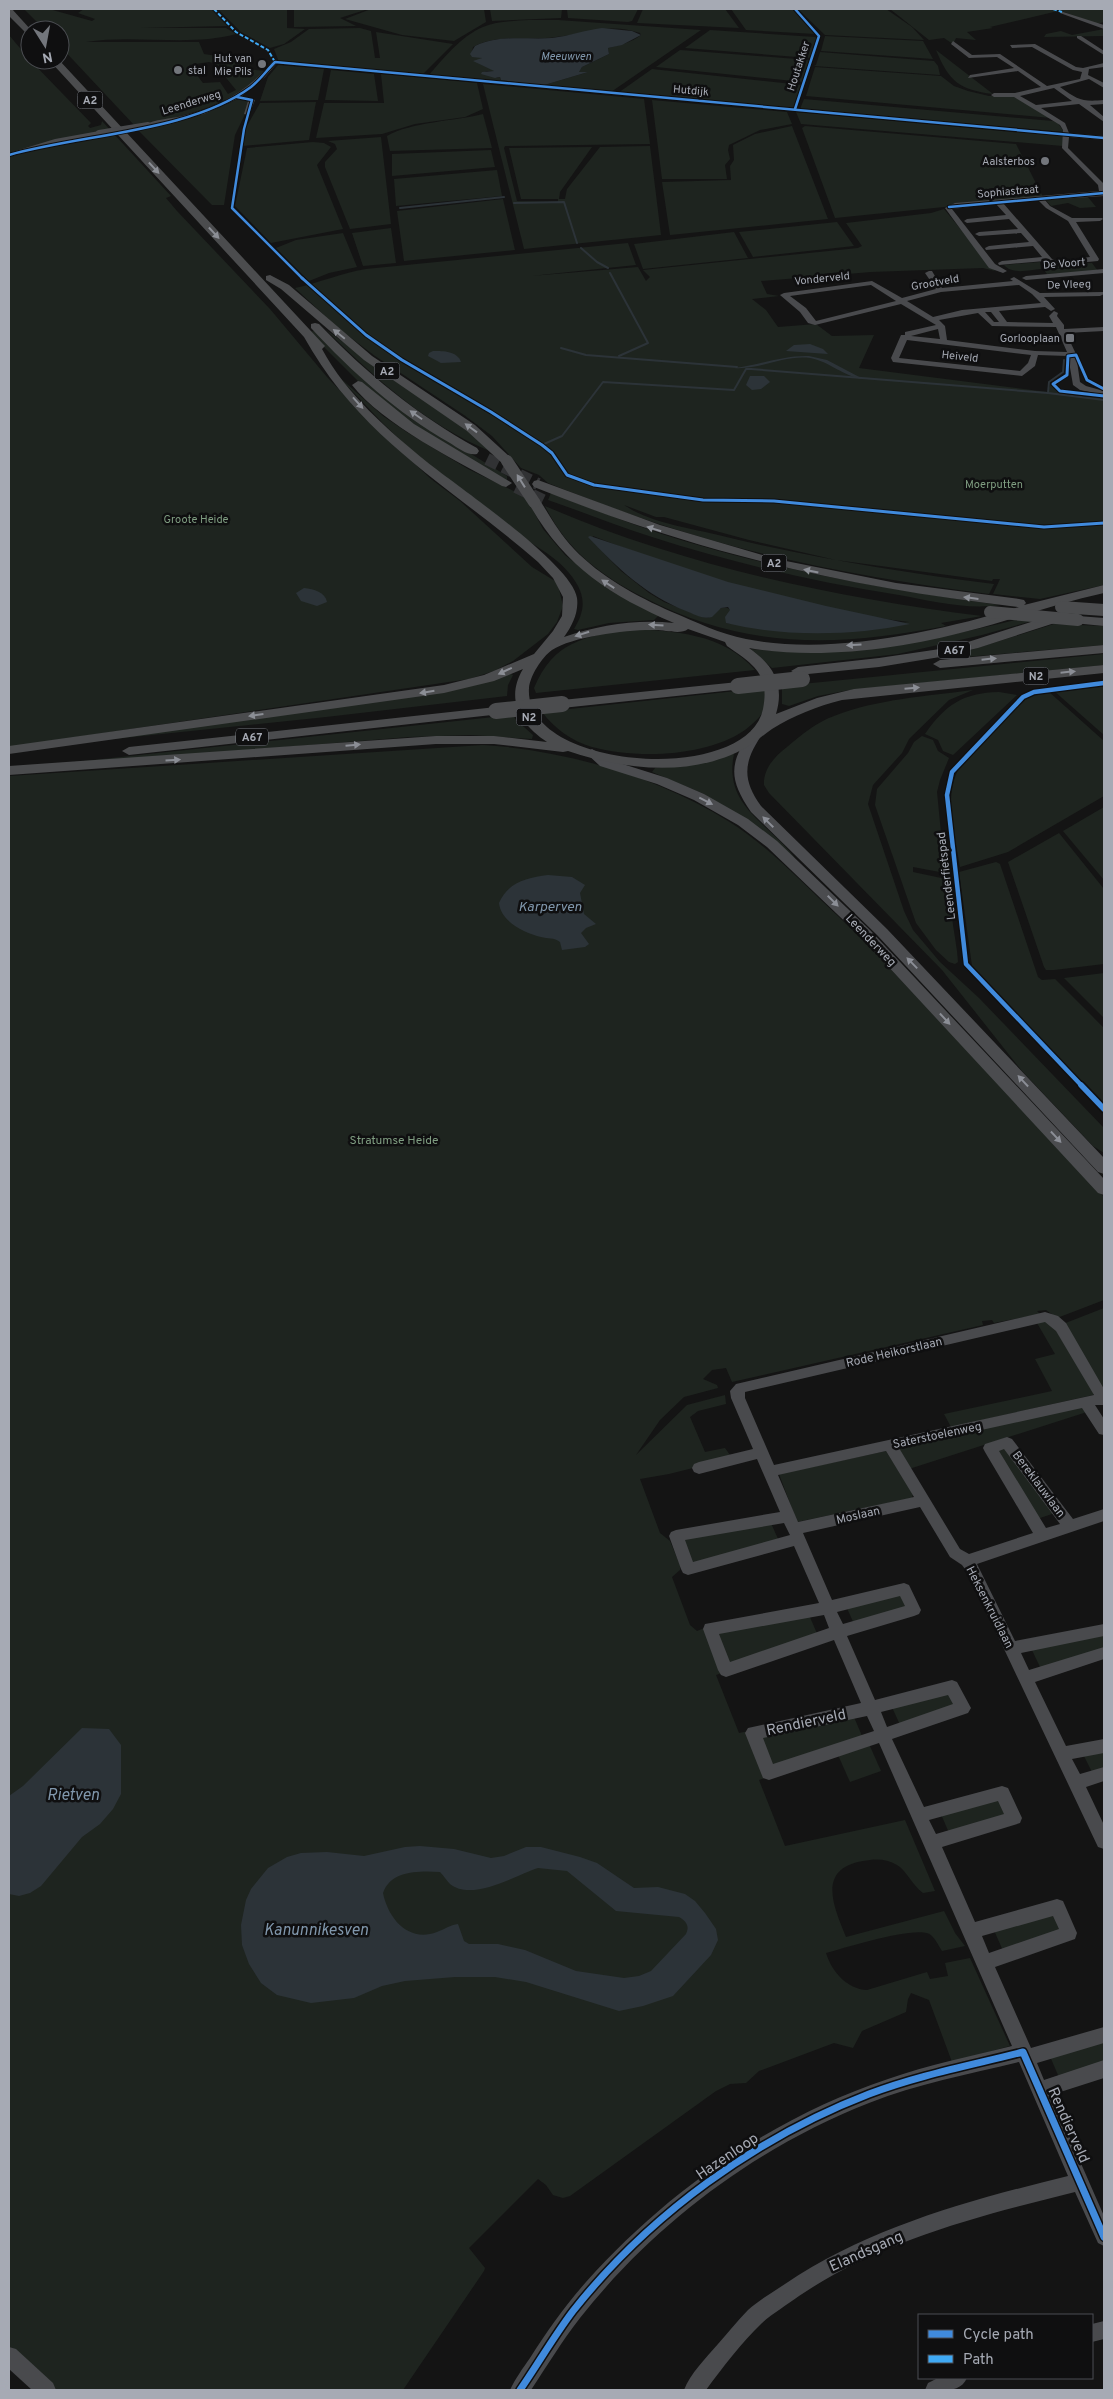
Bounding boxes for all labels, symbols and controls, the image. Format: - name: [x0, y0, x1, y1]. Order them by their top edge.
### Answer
- north arrow: [20, 20, 70, 70]
- street label: Houtakker: [784, 39, 814, 93]
- text: N: [41, 47, 54, 66]
- water label: Meeuwven: [541, 50, 591, 64]
- place label: Hut van Mie Pils: [214, 52, 252, 79]
- marker: Hut van Mie Pils: [256, 58, 268, 70]
- marker: stal: [172, 64, 184, 76]
- place label: stal: [188, 64, 206, 78]
- street label: Hutdijk: [672, 82, 710, 100]
- street label: Leenderweg: [160, 87, 223, 119]
- road number: A2: [78, 92, 102, 108]
- place label: Aalsterbos: [982, 155, 1035, 169]
- marker: Aalsterbos: [1039, 155, 1051, 167]
- one-way arrow: [148, 162, 160, 174]
- street label: Sophiastraat: [977, 182, 1040, 202]
- one-way arrow: [208, 226, 220, 238]
- street label: De Voort: [1042, 255, 1086, 273]
- street label: Vonderveld: [794, 269, 851, 289]
- street label: Grootveld: [910, 272, 960, 294]
- street label: De Vleeg: [1047, 277, 1091, 293]
- one-way arrow: [332, 329, 345, 340]
- place label: Gorlooplaan: [1000, 332, 1060, 346]
- marker: Gorlooplaan: [1064, 332, 1076, 344]
- street label: Heiveld: [941, 348, 979, 366]
- road number: A2: [374, 362, 400, 380]
- one-way arrow: [352, 396, 364, 408]
- one-way arrow: [409, 410, 423, 420]
- one-way arrow: [465, 423, 478, 434]
- one-way arrow: [516, 474, 526, 487]
- park label: Moerputten: [965, 478, 1023, 492]
- park label: Groote Heide: [164, 513, 229, 527]
- one-way arrow: [646, 524, 661, 532]
- road number: A2: [762, 554, 786, 572]
- one-way arrow: [803, 567, 818, 575]
- one-way arrow: [601, 579, 614, 588]
- one-way arrow: [963, 594, 979, 602]
- one-way arrow: [648, 621, 664, 629]
- one-way arrow: [574, 631, 589, 639]
- one-way arrow: [846, 642, 862, 650]
- road number: A67: [938, 642, 970, 658]
- one-way arrow: [982, 654, 998, 662]
- one-way arrow: [498, 667, 513, 675]
- road number: N2: [1024, 668, 1048, 684]
- one-way arrow: [1060, 668, 1076, 676]
- one-way arrow: [904, 684, 920, 692]
- one-way arrow: [418, 688, 434, 696]
- road number: N2: [516, 709, 542, 726]
- one-way arrow: [248, 711, 264, 719]
- road number: A67: [236, 729, 268, 746]
- one-way arrow: [346, 741, 362, 749]
- one-way arrow: [165, 755, 181, 763]
- one-way arrow: [699, 797, 714, 805]
- one-way arrow: [762, 816, 774, 828]
- street label: Leenderfietspad: [934, 831, 960, 921]
- one-way arrow: [827, 895, 839, 907]
- water label: Karperven: [518, 899, 582, 916]
- street label: Leenderweg: [841, 911, 899, 970]
- one-way arrow: [906, 957, 918, 969]
- one-way arrow: [939, 1012, 951, 1024]
- one-way arrow: [1017, 1076, 1029, 1088]
- one-way arrow: [1050, 1131, 1062, 1143]
- park label: Stratumse Heide: [350, 1133, 438, 1149]
- street label: Rode Heikorstlaan: [845, 1334, 944, 1372]
- street label: Saterstoelenweg: [891, 1419, 983, 1453]
- street label: Bereklauwlaan: [1008, 1448, 1068, 1521]
- street label: Moslaan: [835, 1503, 882, 1529]
- street label: Heksenkruidlaan: [962, 1564, 1017, 1651]
- street label: Rendierveld: [765, 1706, 848, 1741]
- water label: Rietven: [47, 1786, 99, 1806]
- water label: Kanunnikesven: [264, 1921, 368, 1941]
- street label: Rendierveld: [1042, 2085, 1093, 2166]
- street label: Hazenloop: [693, 2129, 763, 2185]
- street label: Elandsgang: [827, 2228, 906, 2277]
- legend: [918, 2314, 1093, 2379]
- text: Cycle path: [963, 2326, 1034, 2345]
- text: Path: [963, 2351, 994, 2370]

